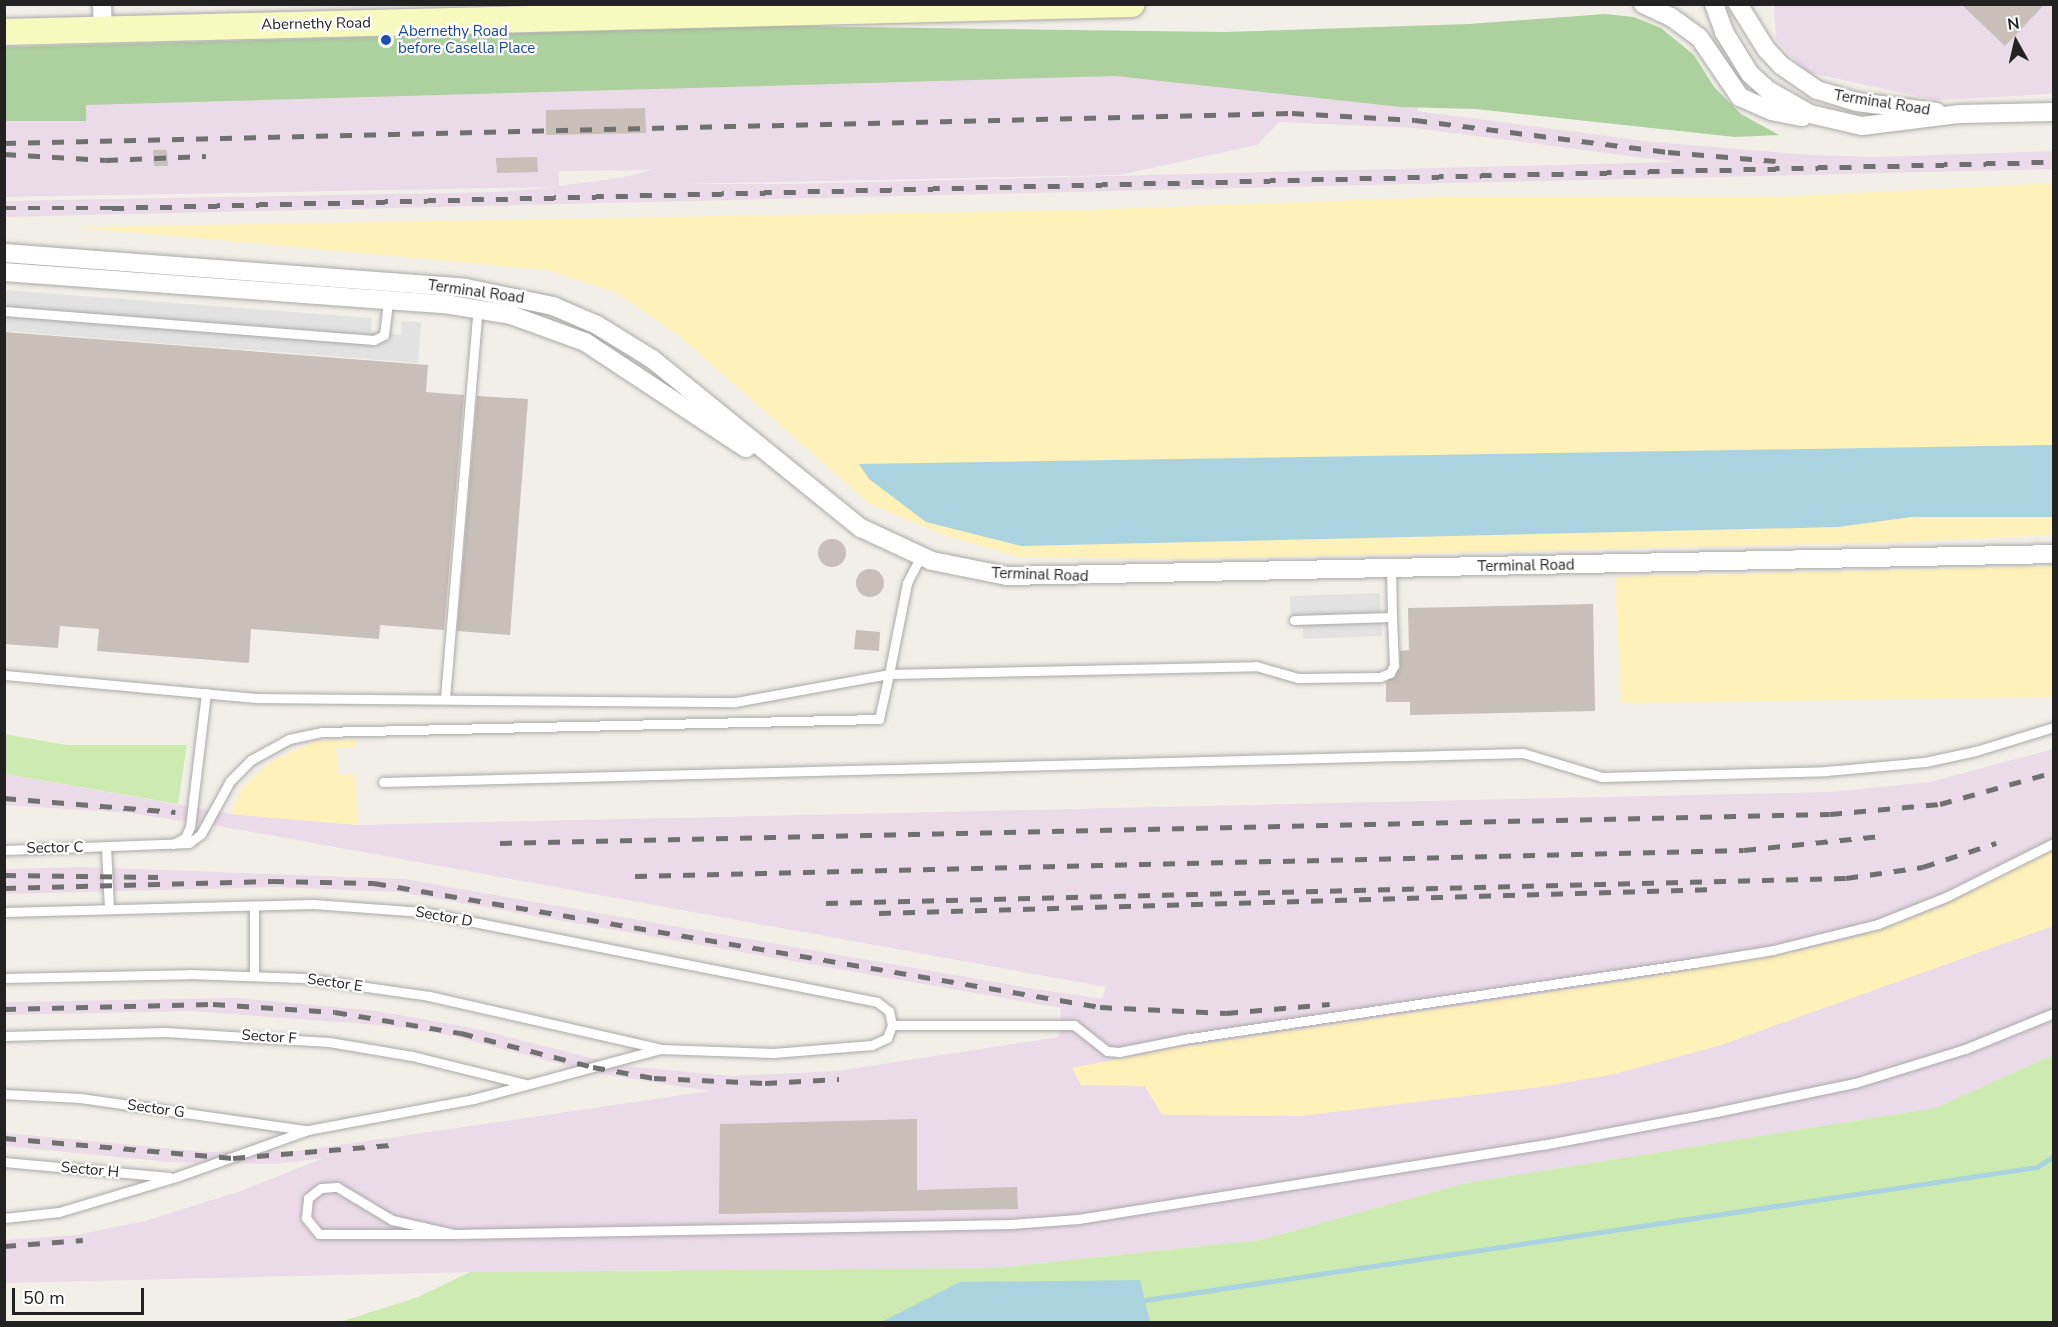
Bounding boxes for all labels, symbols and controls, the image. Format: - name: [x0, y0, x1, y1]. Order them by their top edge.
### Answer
- north arrow: [1986, 12, 2046, 72]
- text: N: [2006, 12, 2021, 36]
- street label: Abernethy Road: [261, 14, 371, 34]
- place label: Abernethy Road before Casella Place: [398, 22, 535, 57]
- marker: Abernethy Road before Casella Place: [379, 33, 393, 47]
- street label: Terminal Road: [1833, 87, 1931, 119]
- street label: Terminal Road: [427, 276, 525, 308]
- street label: Terminal Road: [1477, 556, 1575, 576]
- street label: Terminal Road: [991, 564, 1089, 586]
- street label: Sector C: [26, 839, 84, 857]
- street label: Sector D: [414, 903, 474, 931]
- street label: Sector E: [306, 970, 364, 996]
- street label: Sector F: [241, 1026, 297, 1048]
- street label: Sector G: [126, 1096, 186, 1122]
- street label: Sector H: [60, 1158, 120, 1182]
- scale bar: [15, 1276, 147, 1314]
- text: 50 m: [23, 1286, 65, 1310]

